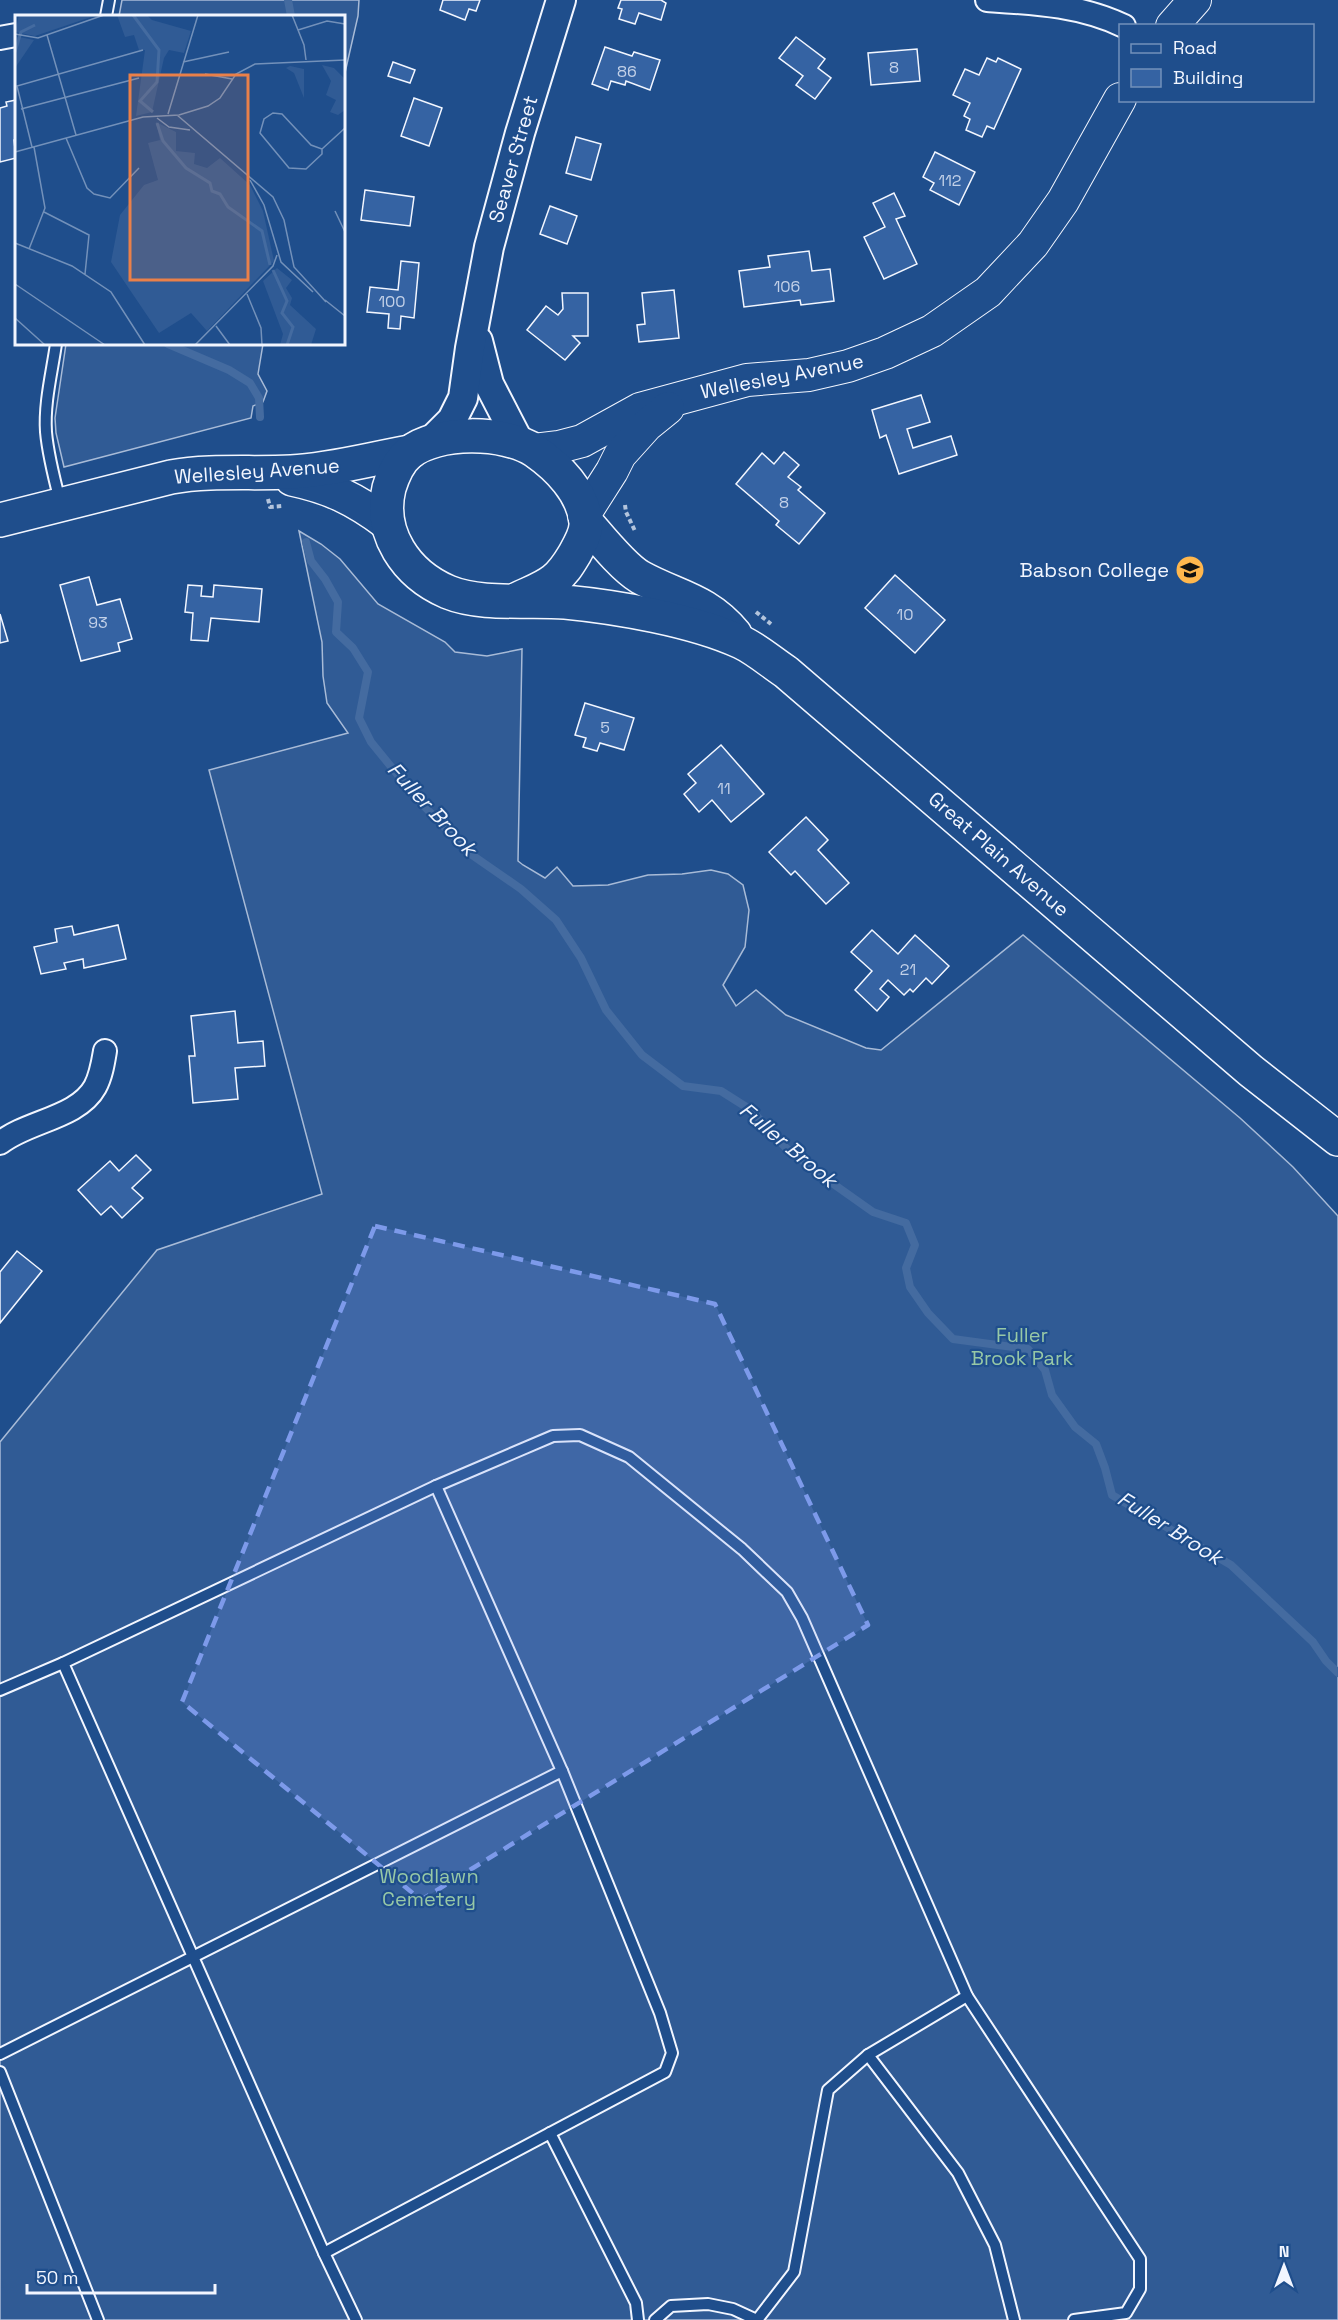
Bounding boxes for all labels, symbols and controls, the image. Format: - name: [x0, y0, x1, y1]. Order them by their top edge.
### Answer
- inset map: [15, 15, 345, 345]
- legend: [1119, 24, 1314, 102]
- text: Road: [1173, 36, 1217, 59]
- house number: 8: [889, 57, 899, 78]
- house number: 86: [617, 61, 637, 82]
- text: Building: [1173, 66, 1243, 89]
- street label: Seaver Street: [482, 92, 544, 226]
- house number: 112: [938, 170, 962, 191]
- house number: 106: [774, 276, 800, 297]
- house number: 100: [378, 291, 406, 312]
- street label: Wellesley Avenue: [698, 347, 866, 405]
- street label: Wellesley Avenue: [173, 452, 341, 490]
- house number: 8: [779, 492, 789, 513]
- school or university icon: Babson College: [1174, 554, 1206, 586]
- place label: Babson College: [1020, 557, 1169, 583]
- house number: 10: [897, 604, 913, 625]
- house number: 93: [88, 612, 108, 633]
- house number: 5: [600, 717, 610, 738]
- water label: Fuller Brook: [382, 756, 485, 863]
- house number: 11: [717, 778, 731, 799]
- street label: Great Plain Avenue: [923, 786, 1075, 922]
- house number: 21: [900, 959, 916, 980]
- water label: Fuller Brook: [734, 1096, 845, 1195]
- park label: Fuller Brook Park: [971, 1322, 1074, 1371]
- water label: Fuller Brook: [1113, 1485, 1230, 1572]
- park label: Woodlawn Cemetery: [379, 1863, 479, 1912]
- north arrow: [1254, 2236, 1314, 2296]
- text: N: [1279, 2241, 1289, 2262]
- scale bar: [27, 2257, 214, 2295]
- text: 50 m: [36, 2266, 78, 2289]

